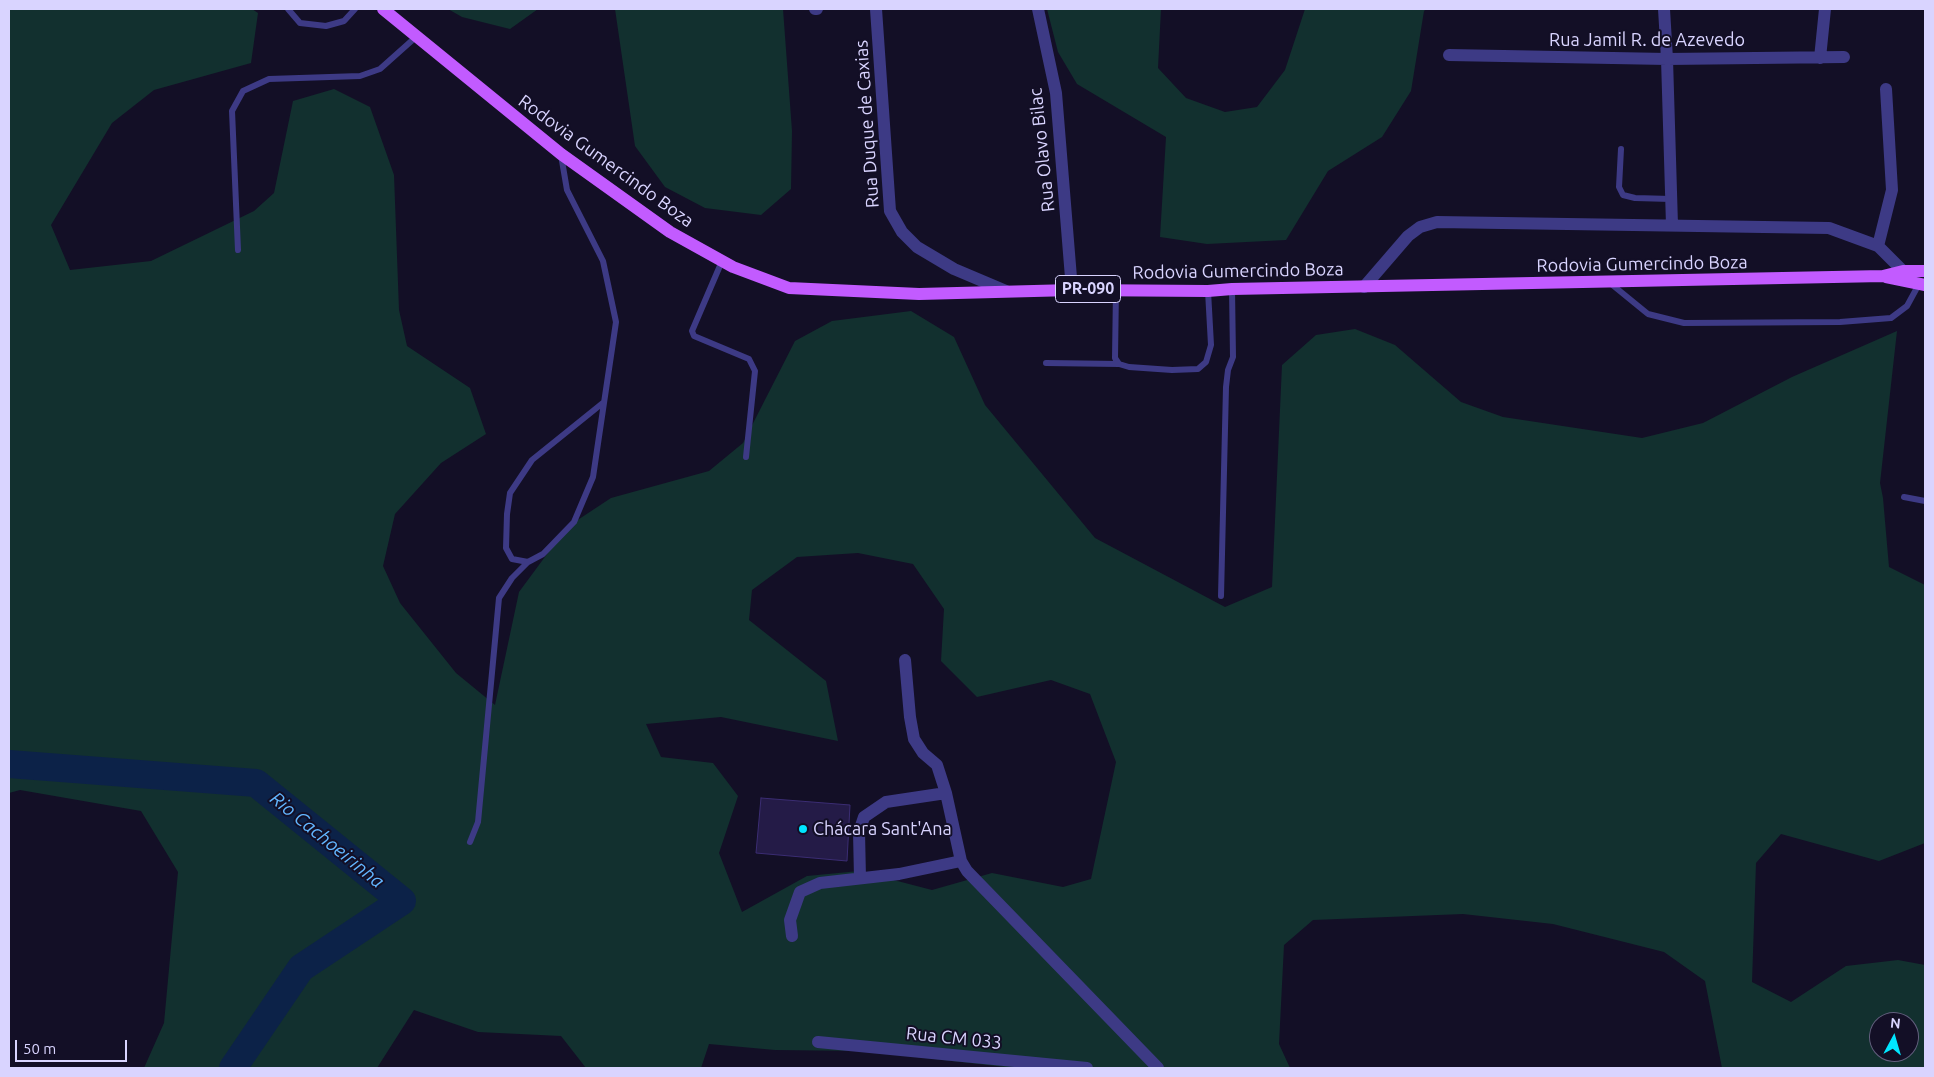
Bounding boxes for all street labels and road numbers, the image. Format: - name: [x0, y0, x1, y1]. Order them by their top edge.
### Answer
- street label: Rua Jamil R. de Azevedo: [1549, 29, 1745, 51]
- street label: Rua Duque de Caxias: [850, 39, 884, 209]
- street label: Rua Olavo Bilac: [1025, 87, 1059, 213]
- street label: Rodovia Gumercindo Boza: [514, 90, 698, 232]
- street label: Rodovia Gumercindo Boza: [1536, 251, 1748, 277]
- street label: Rodovia Gumercindo Boza: [1132, 258, 1344, 284]
- road number: PR-090: [1056, 276, 1120, 302]
- street label: Rua CM 033: [905, 1022, 1003, 1054]

